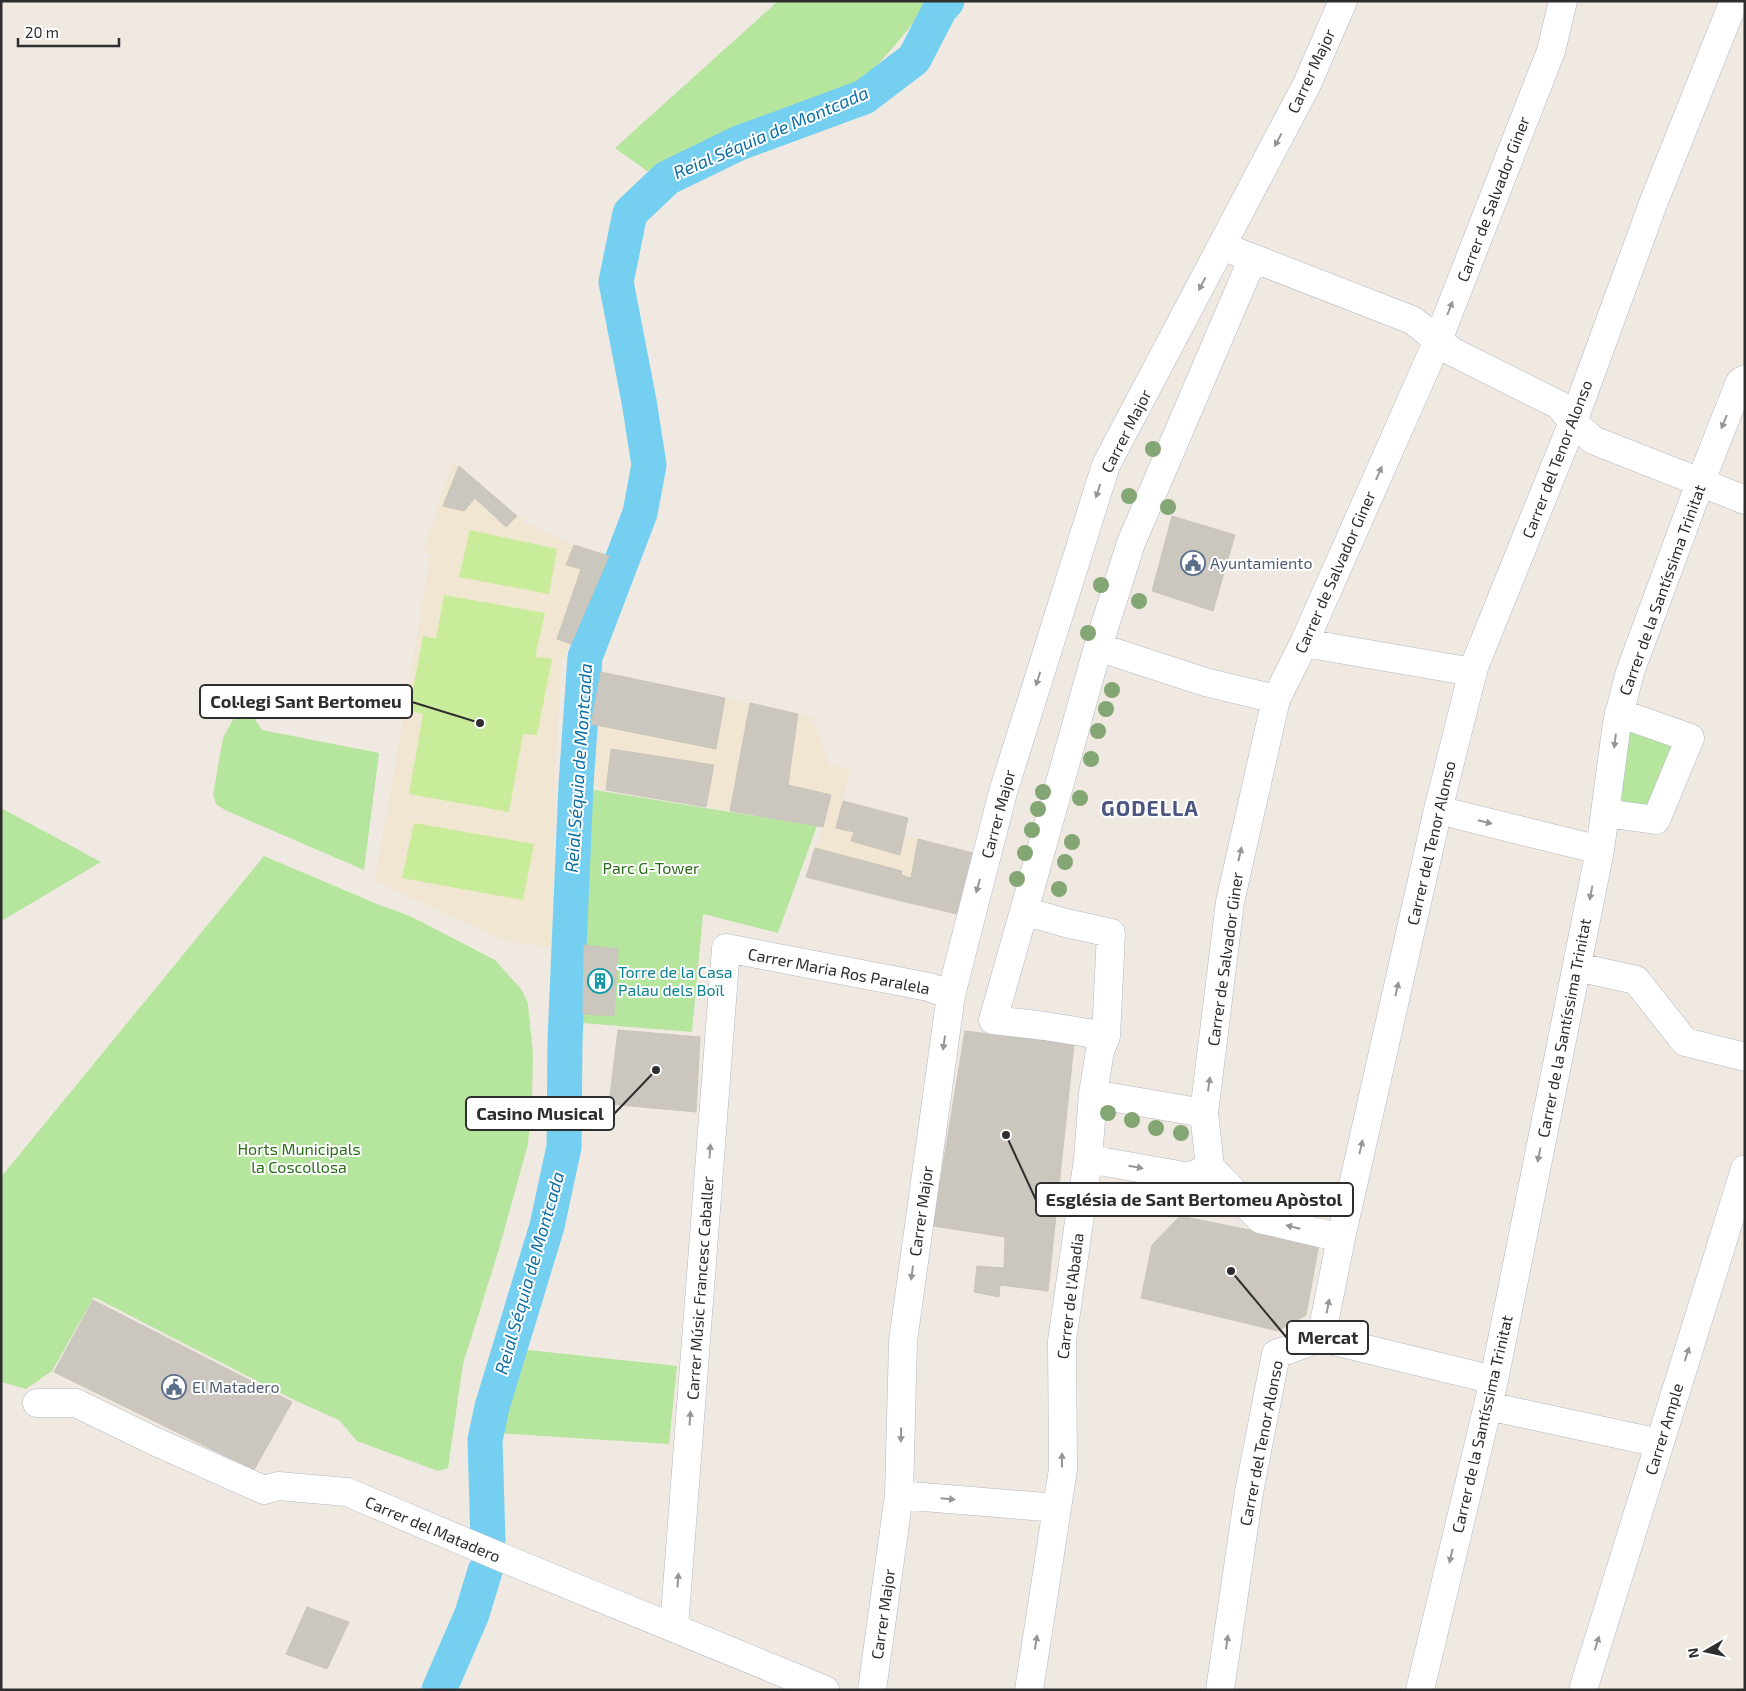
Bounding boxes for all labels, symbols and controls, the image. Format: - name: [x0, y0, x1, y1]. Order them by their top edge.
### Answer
- scale bar: [18, 15, 119, 47]
- text: 20 m: [25, 23, 59, 41]
- street label: Carrer Major: [1283, 25, 1340, 117]
- water label: Reial Séquia de Montcada: [670, 81, 871, 183]
- street label: Carrer de Salvador Giner: [1452, 113, 1533, 284]
- one-way arrow: [1273, 133, 1282, 147]
- one-way arrow: [1198, 277, 1206, 291]
- one-way arrow: [1446, 300, 1454, 315]
- street label: Carrer del Tenor Alonso: [1518, 377, 1596, 541]
- street label: Carrer Major: [1096, 385, 1156, 476]
- one-way arrow: [1720, 415, 1728, 430]
- one-way arrow: [1375, 466, 1383, 480]
- street label: Carrer de la Santíssima Trinitat: [1614, 482, 1709, 698]
- one-way arrow: [1093, 484, 1101, 499]
- street label: Carrer de Salvador Giner: [1290, 487, 1379, 656]
- public building icon: Ayuntamiento: [1180, 550, 1206, 576]
- place label: Ayuntamiento: [1210, 553, 1312, 572]
- water label: Reial Séquia de Montcada: [560, 663, 596, 873]
- one-way arrow: [1033, 672, 1041, 687]
- callout: Col·legi Sant Bertomeu: [200, 685, 412, 718]
- text: Col·legi Sant Bertomeu: [210, 690, 402, 712]
- one-way arrow: [1610, 733, 1618, 749]
- street label: Carrer del Tenor Alonso: [1402, 759, 1459, 927]
- street label: Carrer Major: [977, 767, 1020, 861]
- district label: GODELLA: [1101, 795, 1199, 820]
- one-way arrow: [1478, 818, 1493, 826]
- one-way arrow: [1237, 846, 1245, 862]
- park label: Parc G-Tower: [603, 858, 700, 877]
- street label: Carrer de Salvador Giner: [1203, 870, 1246, 1047]
- one-way arrow: [974, 878, 982, 893]
- one-way arrow: [1587, 886, 1595, 902]
- street label: Carrer de la Santíssima Trinitat: [1533, 917, 1594, 1139]
- street label: Carrer Maria Ros Paralela: [746, 944, 932, 997]
- place label: Torre de la Casa Palau dels Boïl: [618, 962, 733, 999]
- building icon: Torre de la Casa Palau dels Boïl: [587, 968, 613, 994]
- one-way arrow: [1394, 980, 1402, 996]
- one-way arrow: [940, 1036, 948, 1052]
- one-way arrow: [1205, 1076, 1213, 1092]
- callout: Casino Musical: [466, 1097, 614, 1130]
- text: Casino Musical: [476, 1102, 604, 1124]
- park label: Horts Municipals la Coscollosa: [237, 1139, 361, 1176]
- one-way arrow: [1357, 1139, 1365, 1154]
- one-way arrow: [707, 1143, 715, 1159]
- one-way arrow: [1535, 1148, 1543, 1163]
- street label: Carrer Major: [905, 1164, 937, 1257]
- one-way arrow: [1128, 1164, 1144, 1172]
- water label: Reial Séquia de Montcada: [490, 1169, 569, 1377]
- street label: Carrer Músic Francesc Caballer: [682, 1175, 717, 1401]
- callout: Església de Sant Bertomeu Apòstol: [1036, 1183, 1353, 1216]
- text: Església de Sant Bertomeu Apòstol: [1046, 1188, 1343, 1210]
- one-way arrow: [1286, 1223, 1301, 1231]
- street label: Carrer de l'Abadia: [1052, 1232, 1087, 1360]
- one-way arrow: [908, 1266, 916, 1282]
- one-way arrow: [1324, 1297, 1332, 1313]
- street label: Carrer de la Santíssima Trinitat: [1447, 1313, 1516, 1535]
- callout: Mercat: [1287, 1321, 1368, 1354]
- text: Mercat: [1298, 1326, 1359, 1348]
- one-way arrow: [1684, 1347, 1691, 1362]
- street label: Carrer del Tenor Alonso: [1235, 1359, 1286, 1527]
- public building icon: El Matadero: [161, 1374, 187, 1400]
- place label: El Matadero: [192, 1377, 280, 1396]
- street label: Carrer Ample: [1641, 1381, 1686, 1477]
- one-way arrow: [686, 1409, 694, 1425]
- one-way arrow: [896, 1428, 904, 1444]
- one-way arrow: [1058, 1452, 1066, 1468]
- street label: Carrer del Matadero: [363, 1491, 504, 1566]
- one-way arrow: [940, 1496, 956, 1504]
- one-way arrow: [1447, 1548, 1455, 1563]
- street label: Carrer Major: [867, 1567, 899, 1660]
- one-way arrow: [674, 1571, 682, 1587]
- north arrow: [1681, 1626, 1731, 1676]
- one-way arrow: [1033, 1633, 1041, 1649]
- one-way arrow: [1223, 1633, 1231, 1649]
- one-way arrow: [1594, 1636, 1602, 1651]
- text: N: [1683, 1647, 1702, 1659]

